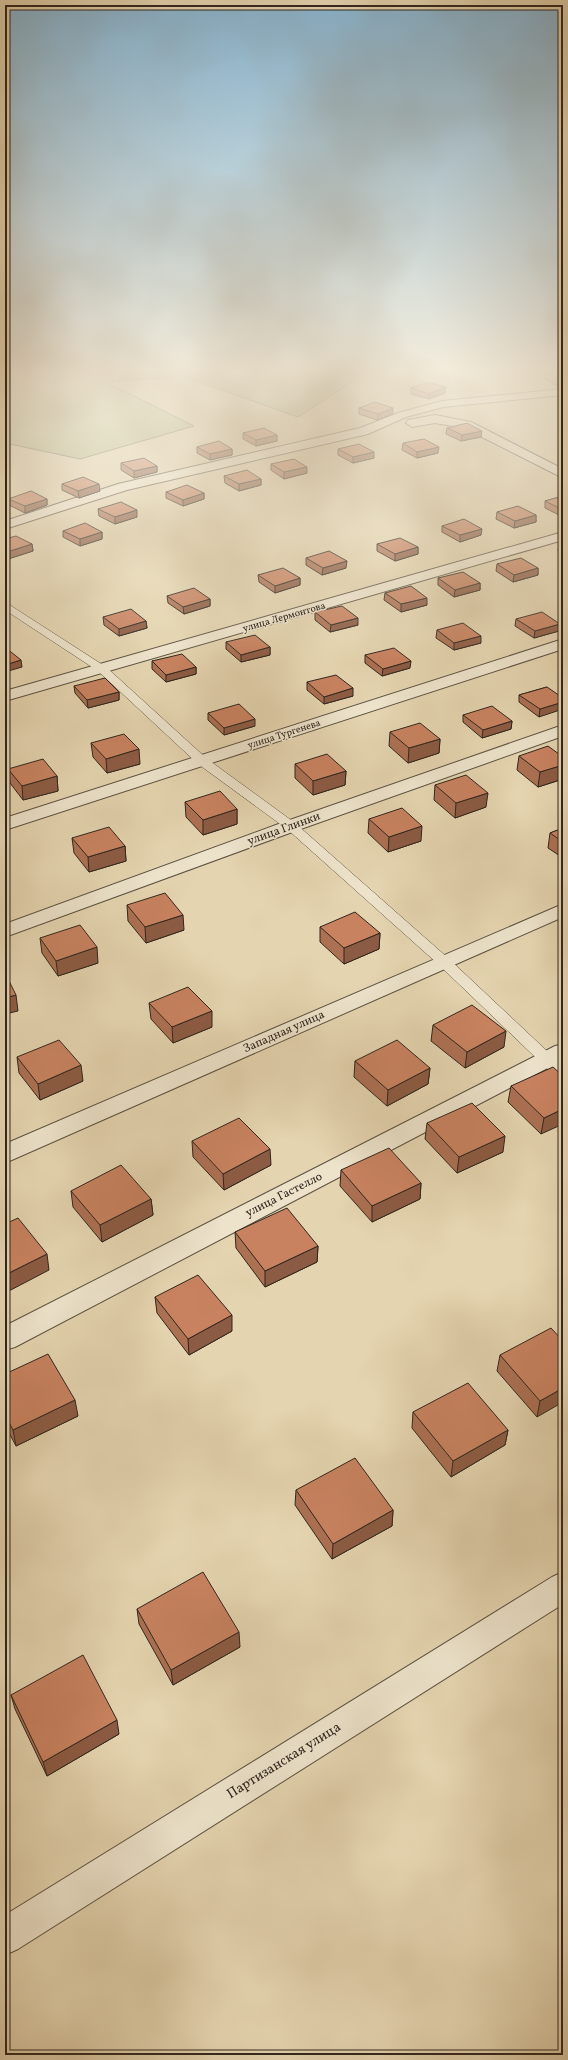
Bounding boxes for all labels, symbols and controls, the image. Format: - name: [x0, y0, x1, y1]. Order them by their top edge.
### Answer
- street label: улица Лермонтова: [241, 598, 327, 636]
- street label: улица Тургенева: [246, 716, 322, 752]
- street label: улица Глинки: [245, 808, 323, 850]
- street label: Западная улица: [241, 1007, 327, 1057]
- street label: улица Гастелло: [243, 1169, 325, 1221]
- street label: Партизанская улица: [223, 1718, 345, 1804]

